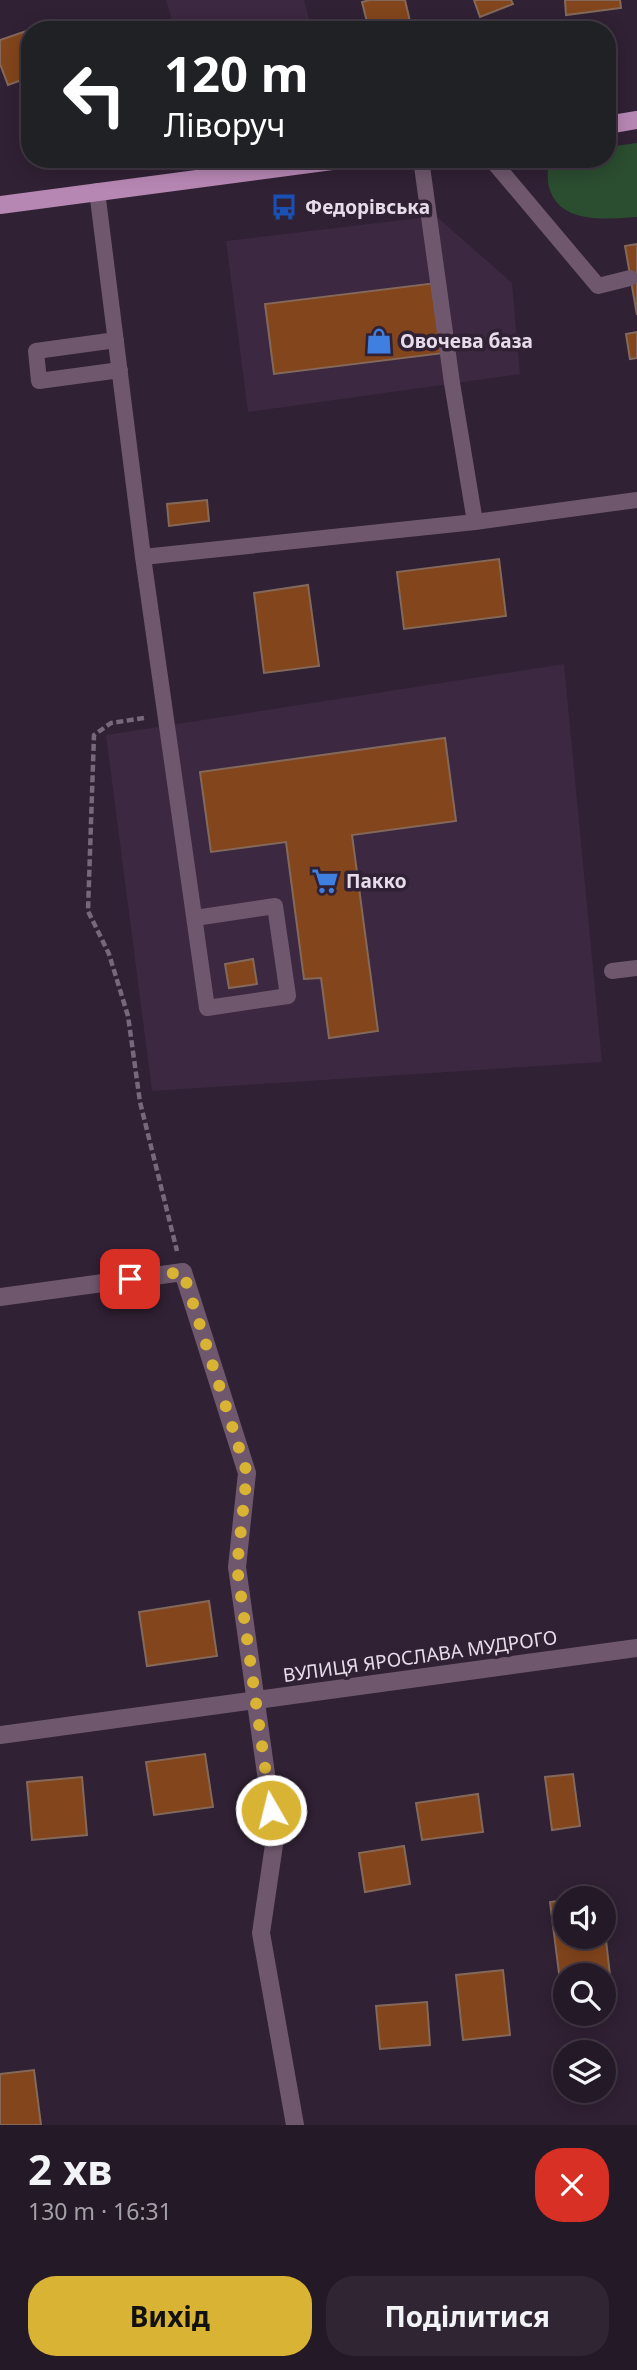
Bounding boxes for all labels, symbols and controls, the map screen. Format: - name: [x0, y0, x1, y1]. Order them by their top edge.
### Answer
- text: 120 m: [164, 40, 309, 106]
- icon: left: [49, 49, 140, 140]
- text: Ліворуч: [164, 103, 285, 146]
- bus stop icon: Федорівська: [269, 192, 299, 222]
- place label: Федорівська: [305, 194, 430, 220]
- shop icon: Овочева база: [364, 326, 394, 356]
- place label: Овочева база: [400, 328, 533, 354]
- supermarket icon: Пакко: [310, 866, 340, 896]
- place label: Пакко: [346, 868, 407, 894]
- pin: [100, 1249, 160, 1309]
- icon: arrive: [111, 1260, 149, 1298]
- street label: ВУЛИЦЯ ЯРОСЛАВА МУДРОГО: [281, 1624, 559, 1688]
- position arrow: [234, 1773, 308, 1847]
- map controls: [553, 1886, 616, 2103]
- button: sound: [553, 1886, 616, 1949]
- button: search: [553, 1963, 616, 2026]
- button: layers: [553, 2040, 616, 2103]
- text: 2 хв: [28, 2140, 112, 2197]
- button: close: [535, 2148, 609, 2222]
- text: 130 m · 16:31: [28, 2195, 172, 2227]
- button: Вихід: [28, 2276, 312, 2356]
- button: Поділитися: [326, 2276, 609, 2356]

